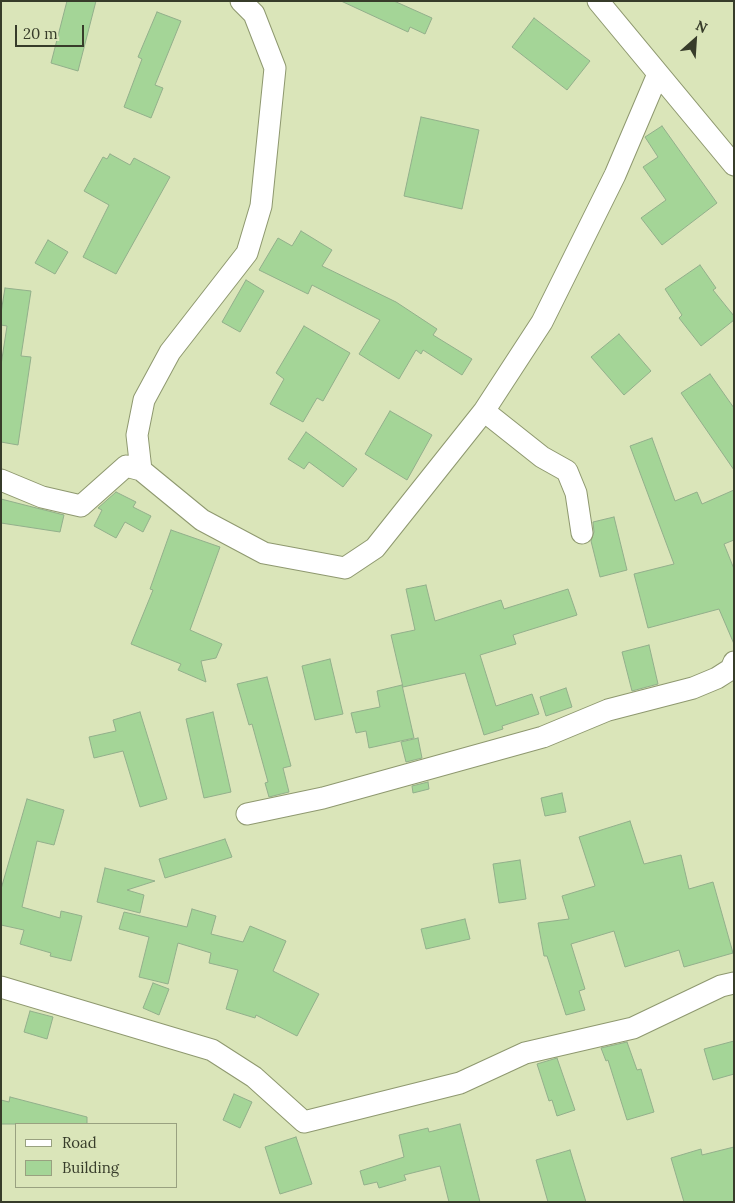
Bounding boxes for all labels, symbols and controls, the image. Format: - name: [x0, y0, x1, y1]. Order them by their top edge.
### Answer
- scale bar: [18, 15, 86, 47]
- north arrow: [670, 15, 720, 65]
- text: N: [693, 16, 710, 37]
- text: 20 m: [23, 24, 58, 43]
- legend: [15, 1123, 178, 1188]
- text: Road: [62, 1133, 97, 1152]
- text: Building: [62, 1158, 119, 1177]

